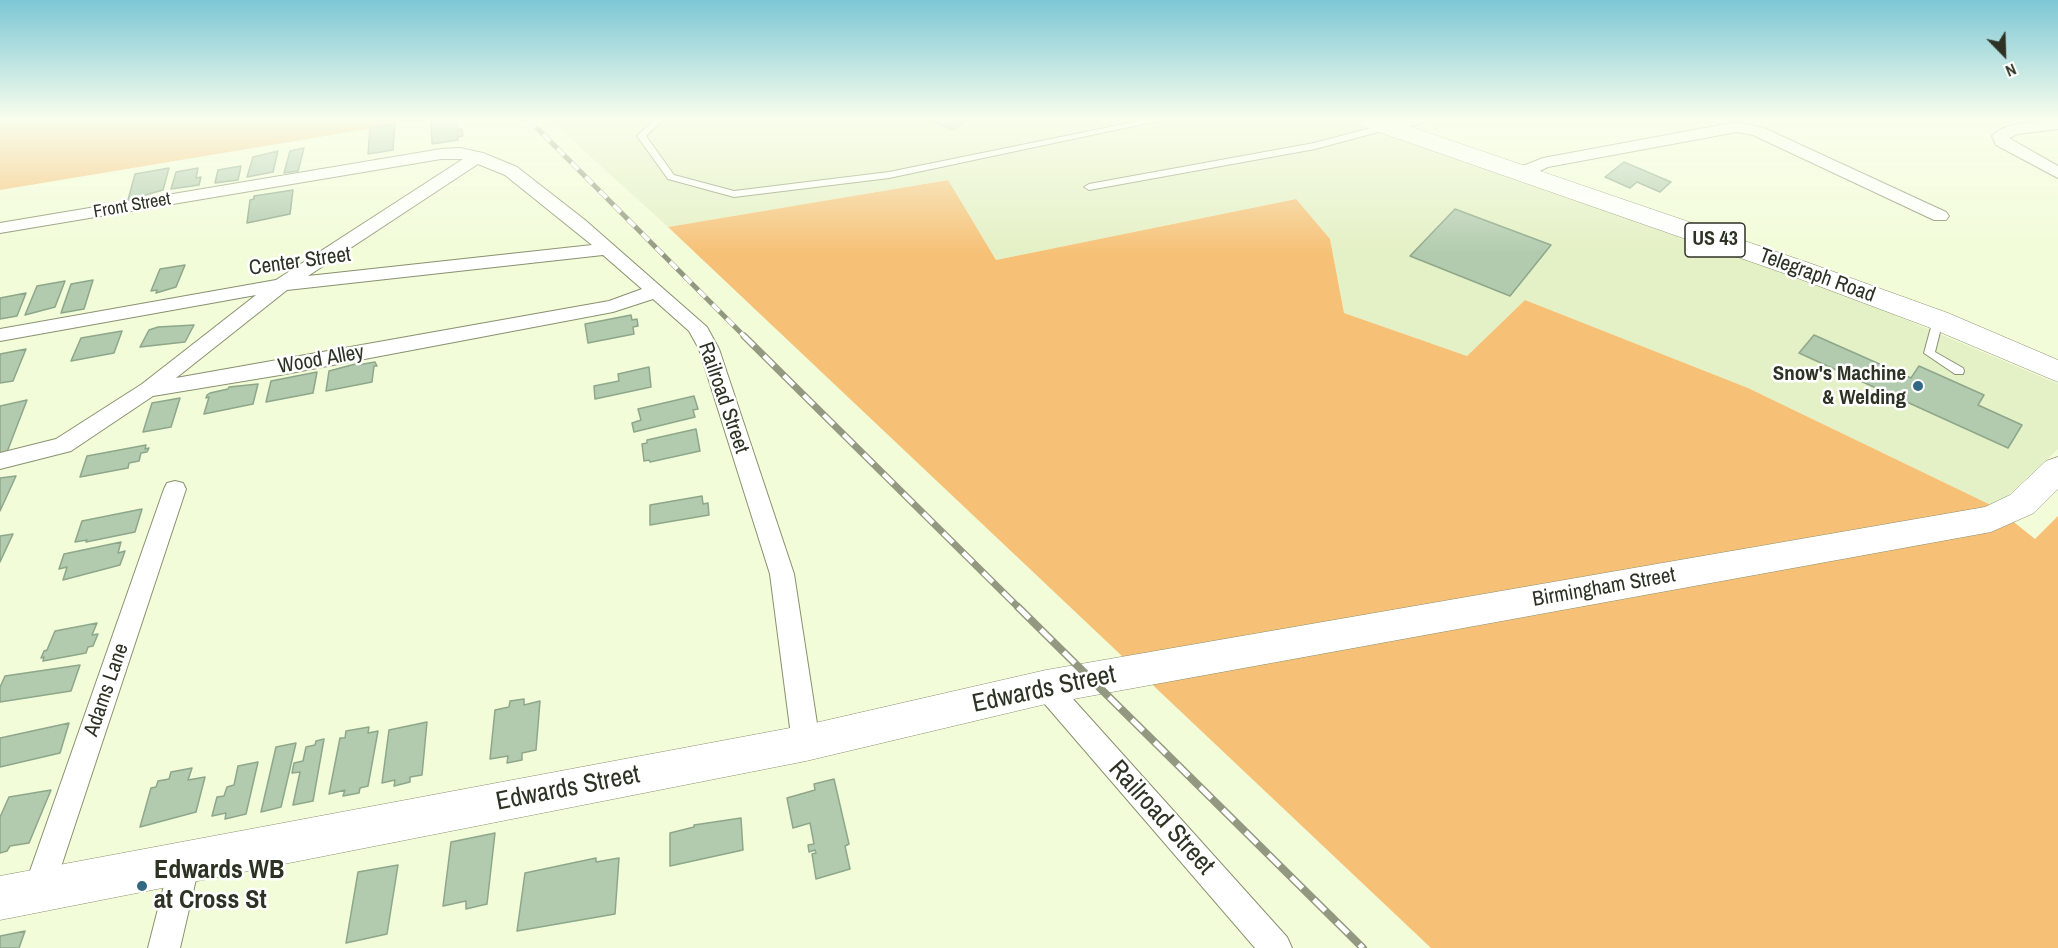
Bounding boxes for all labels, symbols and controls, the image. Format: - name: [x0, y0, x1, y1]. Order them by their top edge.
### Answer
- north arrow: [1974, 24, 2034, 84]
- text: N: [2002, 59, 2020, 83]
- street label: Front Street: [92, 189, 172, 223]
- road number: US 43: [1685, 223, 1745, 257]
- street label: Center Street: [248, 242, 352, 282]
- street label: Telegraph Road: [1756, 243, 1878, 309]
- street label: Railroad Street: [692, 339, 754, 457]
- street label: Wood Alley: [276, 340, 366, 380]
- place label: Snow's Machine & Welding: [1773, 361, 1906, 411]
- marker: Snow's Machine & Welding: [1911, 379, 1925, 393]
- street label: Birmingham Street: [1531, 563, 1677, 613]
- street label: Adams Lane: [79, 640, 135, 740]
- street label: Edwards Street: [969, 660, 1119, 720]
- street label: Railroad Street: [1101, 754, 1221, 882]
- street label: Edwards Street: [493, 760, 643, 818]
- place label: Edwards WB at Cross St: [154, 855, 284, 916]
- marker: Edwards WB at Cross St: [135, 879, 149, 893]

